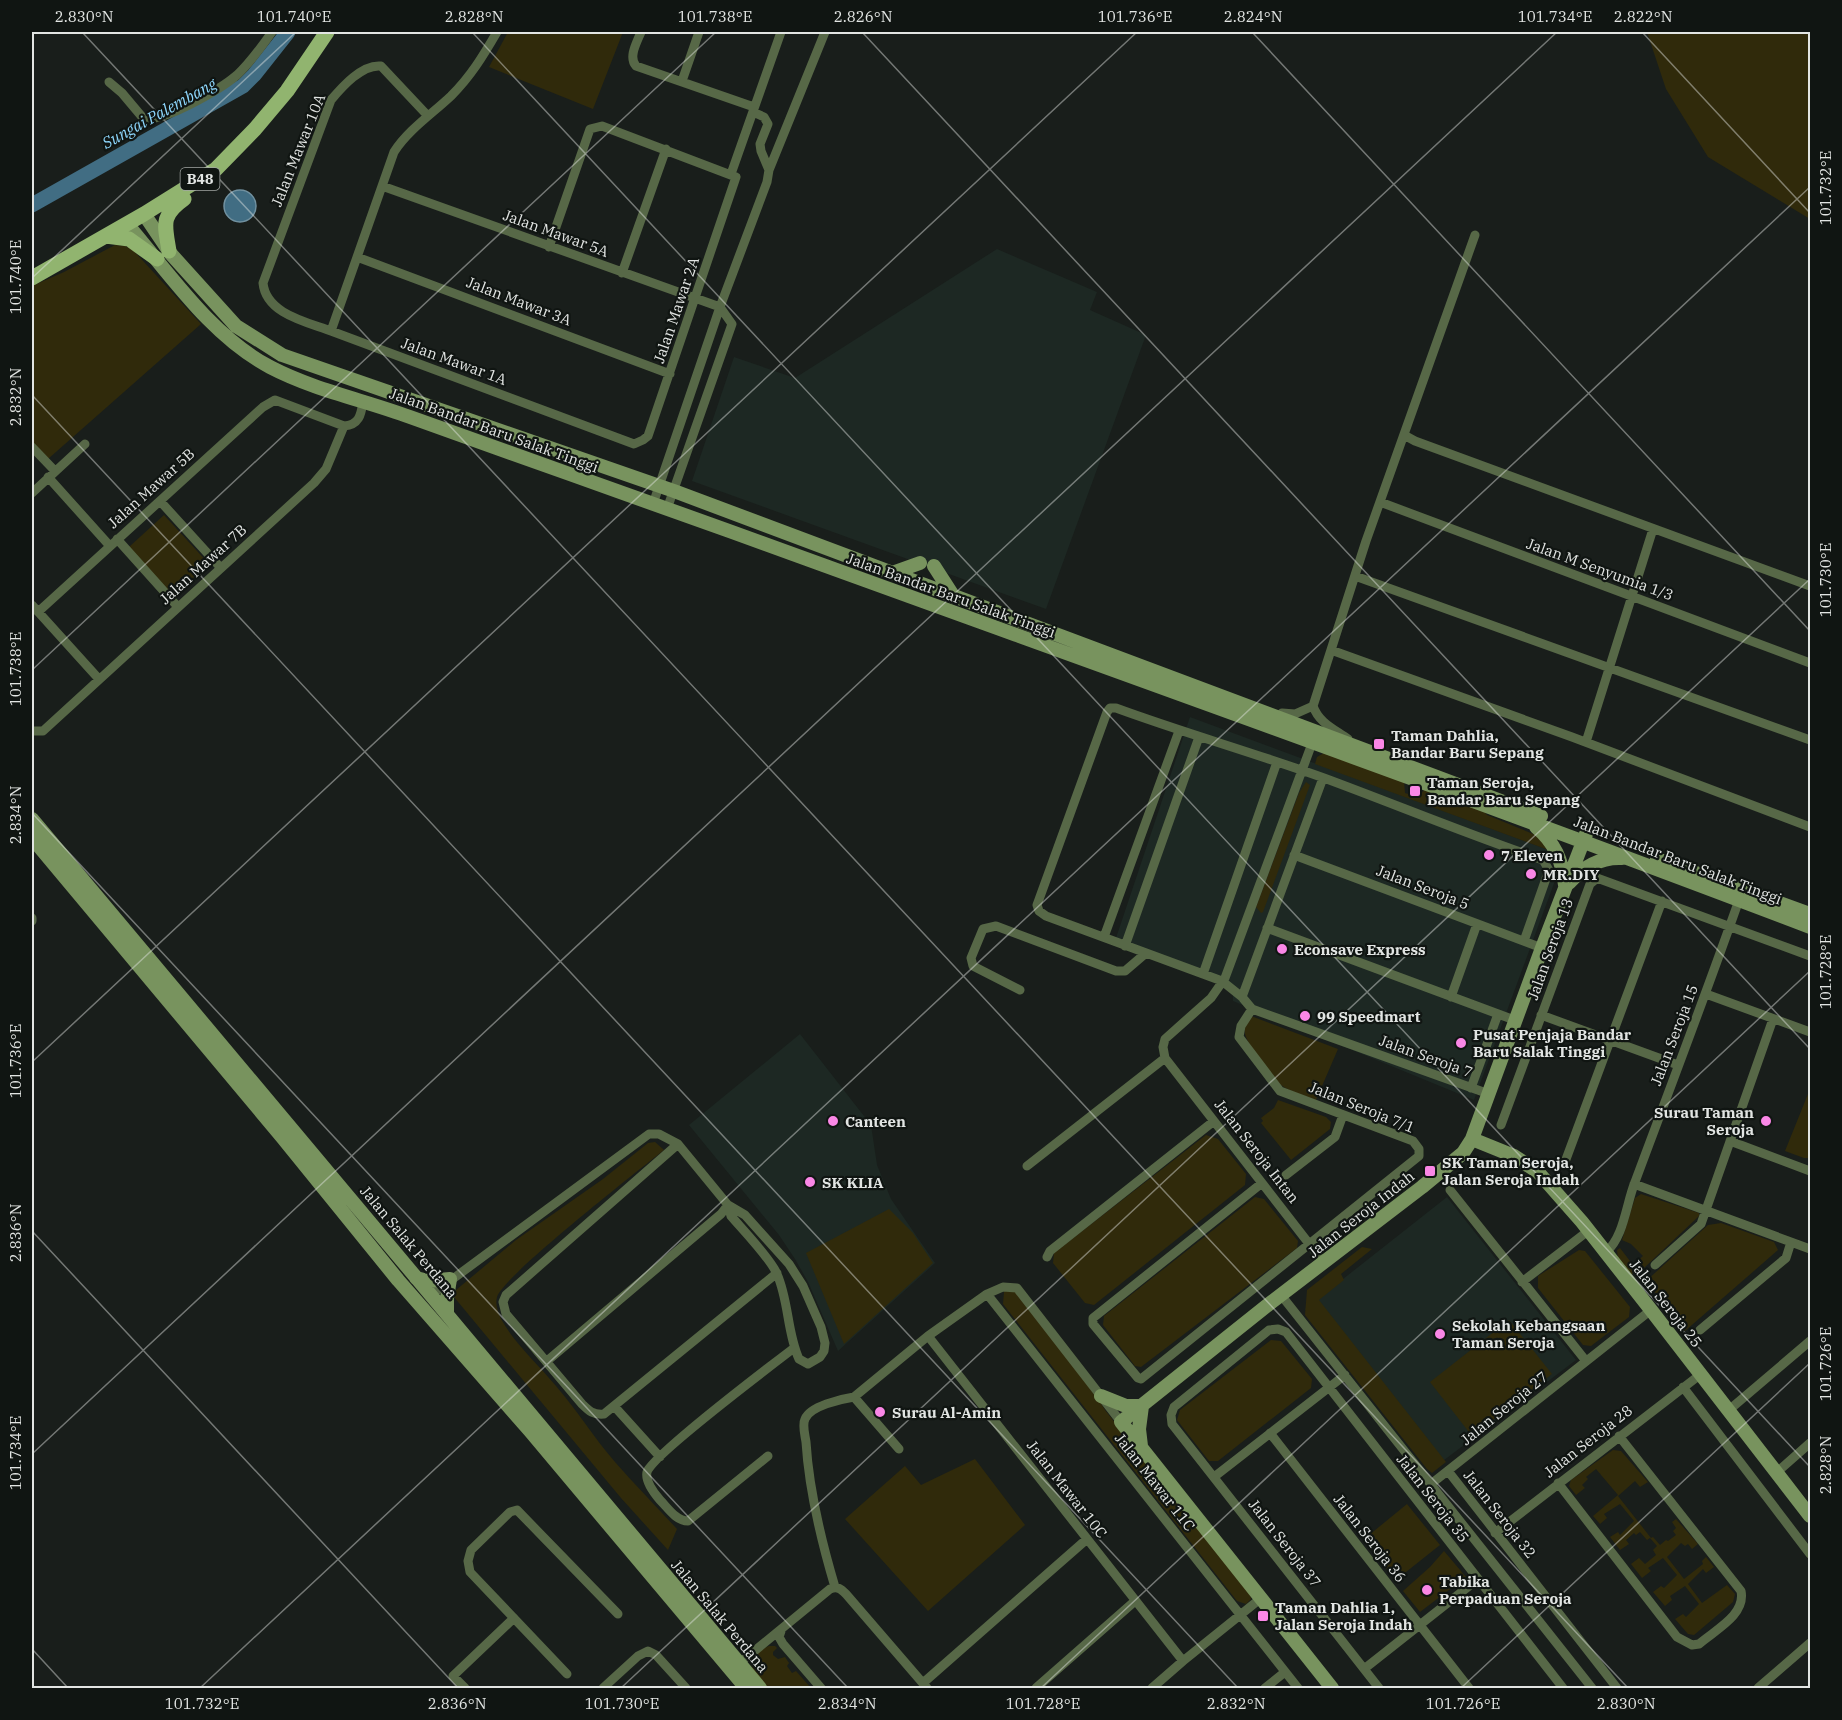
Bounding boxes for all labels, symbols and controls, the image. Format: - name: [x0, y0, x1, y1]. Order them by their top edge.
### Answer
- text: 2.830°N: [55, 7, 113, 26]
- text: 101.740°E: [257, 7, 331, 26]
- text: 2.828°N: [445, 7, 503, 26]
- text: 101.738°E: [678, 7, 752, 26]
- text: 2.826°N: [834, 7, 892, 26]
- text: 101.736°E: [1098, 7, 1172, 26]
- text: 2.824°N: [1224, 7, 1282, 26]
- text: 101.734°E: [1518, 7, 1592, 26]
- text: 2.822°N: [1614, 7, 1672, 26]
- water label: Sungai Palembang: [97, 73, 220, 153]
- street label: Jalan Mawar 10A: [267, 90, 330, 209]
- text: 101.732°E: [1816, 151, 1835, 225]
- road number: B48: [180, 168, 220, 190]
- street label: Jalan Mawar 5A: [501, 205, 612, 261]
- text: 101.740°E: [6, 240, 25, 314]
- street label: Jalan Mawar 2A: [649, 254, 703, 366]
- street label: Jalan Mawar 3A: [464, 272, 575, 330]
- street label: Jalan Mawar 1A: [399, 333, 510, 389]
- text: 2.832°N: [6, 368, 25, 426]
- street label: Jalan Bandar Baru Salak Tinggi: [387, 383, 601, 477]
- street label: Jalan Mawar 5B: [103, 444, 199, 532]
- street label: Jalan Mawar 7B: [155, 520, 251, 608]
- street label: Jalan M Senyumia 1/3: [1524, 534, 1676, 604]
- text: 101.730°E: [1816, 543, 1835, 617]
- street label: Jalan Bandar Baru Salak Tinggi: [844, 548, 1058, 642]
- text: 101.738°E: [6, 632, 25, 706]
- place label: Taman Dahlia, Bandar Baru Sepang: [1391, 726, 1544, 762]
- marker: Taman Dahlia, Bandar Baru Sepang: [1372, 737, 1386, 751]
- place label: Taman Seroja, Bandar Baru Sepang: [1427, 773, 1580, 809]
- marker: Taman Seroja, Bandar Baru Sepang: [1408, 784, 1422, 798]
- text: 2.834°N: [6, 786, 25, 844]
- street label: Jalan Bandar Baru Salak Tinggi: [1571, 812, 1785, 909]
- place label: 7 Eleven: [1501, 846, 1563, 865]
- marker: 7 Eleven: [1482, 848, 1496, 862]
- street label: Jalan Seroja 5: [1374, 861, 1472, 913]
- place label: MR.DIY: [1543, 865, 1599, 884]
- marker: MR.DIY: [1524, 867, 1538, 881]
- street label: Jalan Seroja 13: [1523, 896, 1577, 1002]
- text: 101.728°E: [1816, 935, 1835, 1009]
- place label: Econsave Express: [1294, 940, 1426, 959]
- marker: Econsave Express: [1275, 942, 1289, 956]
- street label: Jalan Seroja 15: [1646, 982, 1702, 1088]
- place label: 99 Speedmart: [1317, 1007, 1421, 1026]
- marker: 99 Speedmart: [1298, 1009, 1312, 1023]
- text: 101.736°E: [6, 1024, 25, 1098]
- place label: Pusat Penjaja Bandar Baru Salak Tinggi: [1473, 1025, 1632, 1061]
- street label: Jalan Seroja 7: [1377, 1030, 1475, 1082]
- marker: Pusat Penjaja Bandar Baru Salak Tinggi: [1454, 1036, 1468, 1050]
- street label: Jalan Seroja 7/1: [1306, 1077, 1418, 1137]
- street label: Jalan Seroja Intan: [1210, 1095, 1304, 1207]
- place label: Surau Taman Seroja: [1654, 1103, 1754, 1139]
- place label: Canteen: [845, 1112, 906, 1131]
- marker: Canteen: [826, 1114, 840, 1128]
- marker: Surau Taman Seroja: [1759, 1114, 1773, 1128]
- place label: SK Taman Seroja, Jalan Seroja Indah: [1442, 1153, 1580, 1189]
- marker: SK Taman Seroja, Jalan Seroja Indah: [1423, 1164, 1437, 1178]
- street label: Jalan Seroja Indah: [1304, 1166, 1418, 1262]
- place label: SK KLIA: [822, 1173, 884, 1192]
- marker: SK KLIA: [803, 1175, 817, 1189]
- street label: Jalan Salak Perdana: [356, 1182, 462, 1302]
- text: 2.836°N: [6, 1204, 25, 1262]
- street label: Jalan Seroja 25: [1626, 1255, 1706, 1351]
- place label: Sekolah Kebangsaan Taman Seroja: [1452, 1316, 1605, 1352]
- marker: Sekolah Kebangsaan Taman Seroja: [1433, 1327, 1447, 1341]
- text: 101.726°E: [1816, 1327, 1835, 1401]
- street label: Jalan Seroja 27: [1456, 1367, 1552, 1449]
- street label: Jalan Seroja 28: [1540, 1401, 1636, 1481]
- place label: Surau Al-Amin: [892, 1403, 1001, 1422]
- marker: Surau Al-Amin: [873, 1405, 887, 1419]
- text: 101.734°E: [6, 1416, 25, 1490]
- street label: Jalan Mawar 11C: [1111, 1429, 1199, 1535]
- street label: Jalan Mawar 10C: [1023, 1436, 1111, 1542]
- text: 2.828°N: [1816, 1436, 1835, 1494]
- street label: Jalan Seroja 35: [1393, 1450, 1473, 1546]
- street label: Jalan Seroja 32: [1460, 1466, 1540, 1562]
- street label: Jalan Seroja 36: [1330, 1490, 1410, 1586]
- street label: Jalan Seroja 37: [1245, 1495, 1325, 1591]
- street label: Jalan Salak Perdana: [667, 1556, 773, 1676]
- place label: Tabika Perpaduan Seroja: [1439, 1572, 1572, 1608]
- marker: Tabika Perpaduan Seroja: [1420, 1583, 1434, 1597]
- place label: Taman Dahlia 1, Jalan Seroja Indah: [1275, 1598, 1413, 1634]
- marker: Taman Dahlia 1, Jalan Seroja Indah: [1256, 1609, 1270, 1623]
- text: 101.732°E: [165, 1694, 239, 1713]
- text: 2.836°N: [428, 1694, 486, 1713]
- text: 101.730°E: [585, 1694, 659, 1713]
- text: 2.834°N: [818, 1694, 876, 1713]
- text: 101.728°E: [1006, 1694, 1080, 1713]
- text: 2.832°N: [1207, 1694, 1265, 1713]
- text: 101.726°E: [1426, 1694, 1500, 1713]
- text: 2.830°N: [1597, 1694, 1655, 1713]

